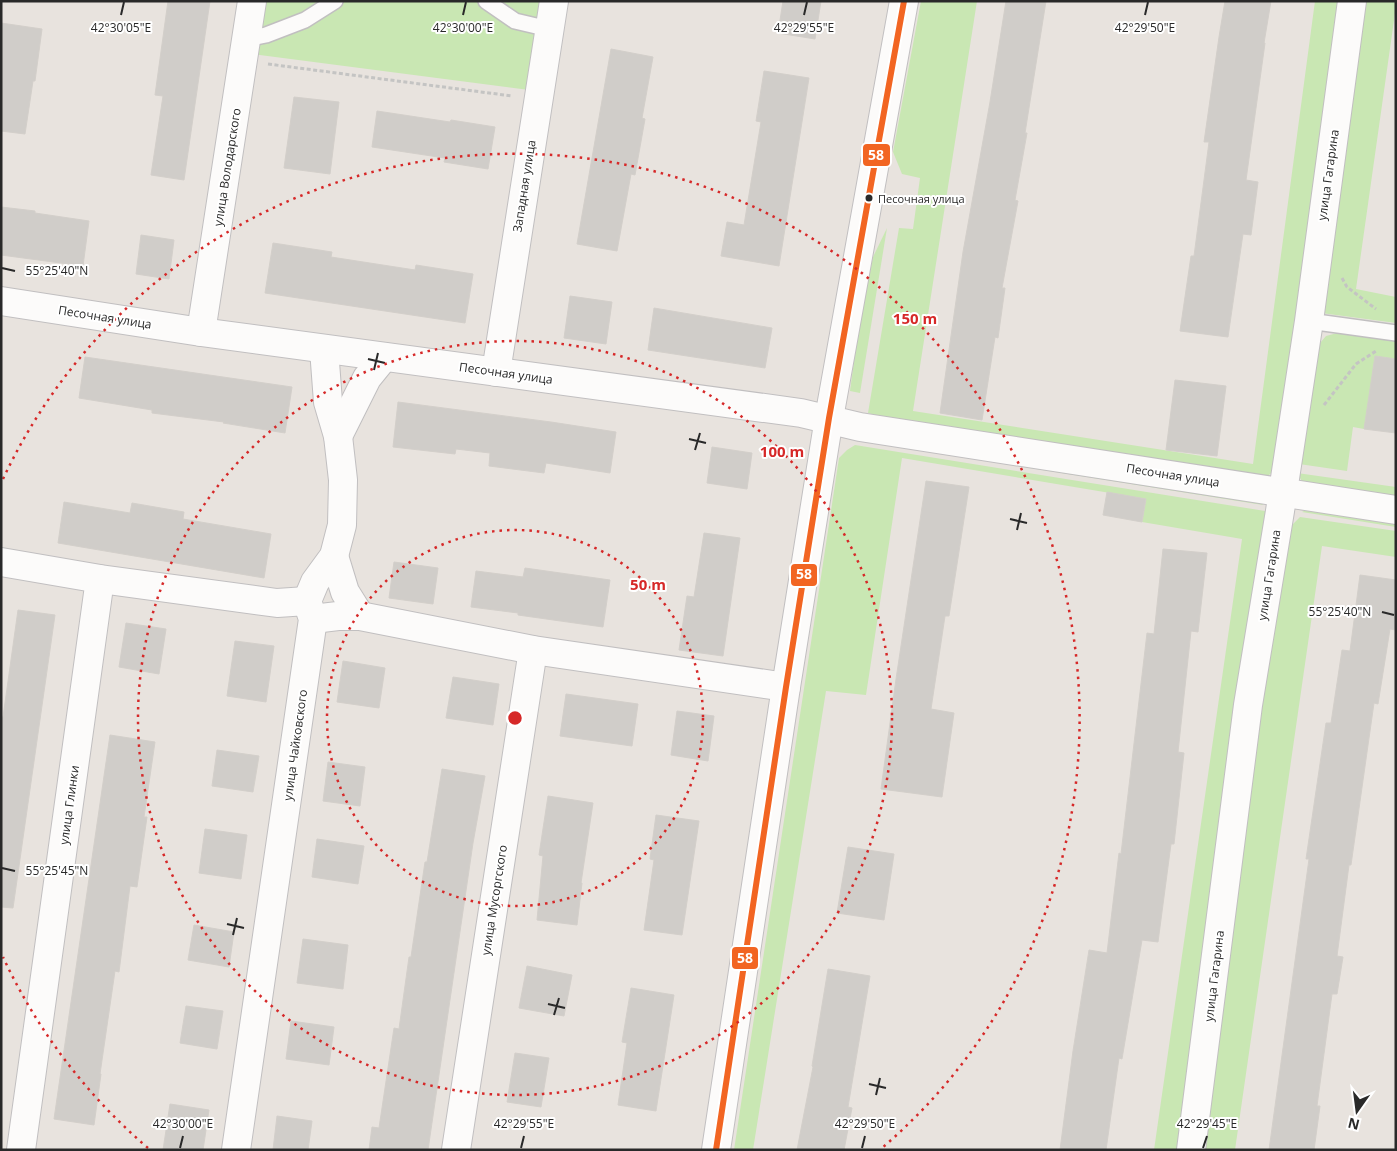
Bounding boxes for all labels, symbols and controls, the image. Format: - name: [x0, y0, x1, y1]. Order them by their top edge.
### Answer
- text: 42°30'05"E: [91, 19, 151, 36]
- text: 42°30'00"E: [433, 19, 493, 36]
- text: 42°29'55"E: [774, 19, 834, 36]
- text: 42°29'50"E: [1115, 19, 1175, 36]
- street label: улица Володарского: [209, 107, 245, 227]
- street label: улица Гагарина: [1313, 128, 1343, 222]
- street label: Западная улица: [508, 139, 540, 233]
- line badge: 58: [862, 143, 891, 167]
- text: 58: [868, 145, 884, 164]
- place label: Песочная улица: [878, 191, 965, 206]
- marker: Песочная улица: [864, 193, 874, 203]
- text: 55°25'40"N: [26, 262, 88, 279]
- street label: Песочная улица: [57, 301, 153, 333]
- text: 150 m: [893, 308, 937, 328]
- street label: Песочная улица: [458, 358, 554, 388]
- text: 100 m: [760, 441, 804, 461]
- street label: Песочная улица: [1125, 459, 1221, 491]
- street label: улица Гагарина: [1253, 528, 1285, 622]
- line badge: 58: [790, 563, 818, 587]
- text: 58: [796, 564, 812, 583]
- text: 50 m: [630, 574, 666, 594]
- text: 55°25'40"N: [1309, 603, 1371, 620]
- street label: улица Чайковского: [279, 688, 311, 802]
- centre of rings: [506, 709, 524, 727]
- street label: улица Глинки: [55, 764, 83, 846]
- street label: улица Мусоргского: [477, 844, 511, 956]
- text: 55°25'45"N: [26, 862, 88, 879]
- street label: улица Гагарина: [1200, 929, 1228, 1023]
- line badge: 58: [731, 946, 759, 970]
- text: 58: [737, 948, 753, 967]
- north arrow: [1332, 1086, 1382, 1136]
- text: N: [1346, 1114, 1362, 1135]
- text: 42°30'00"E: [153, 1115, 213, 1132]
- text: 42°29'55"E: [494, 1115, 554, 1132]
- text: 42°29'50"E: [835, 1115, 895, 1132]
- text: 42°29'45"E: [1177, 1115, 1237, 1132]

